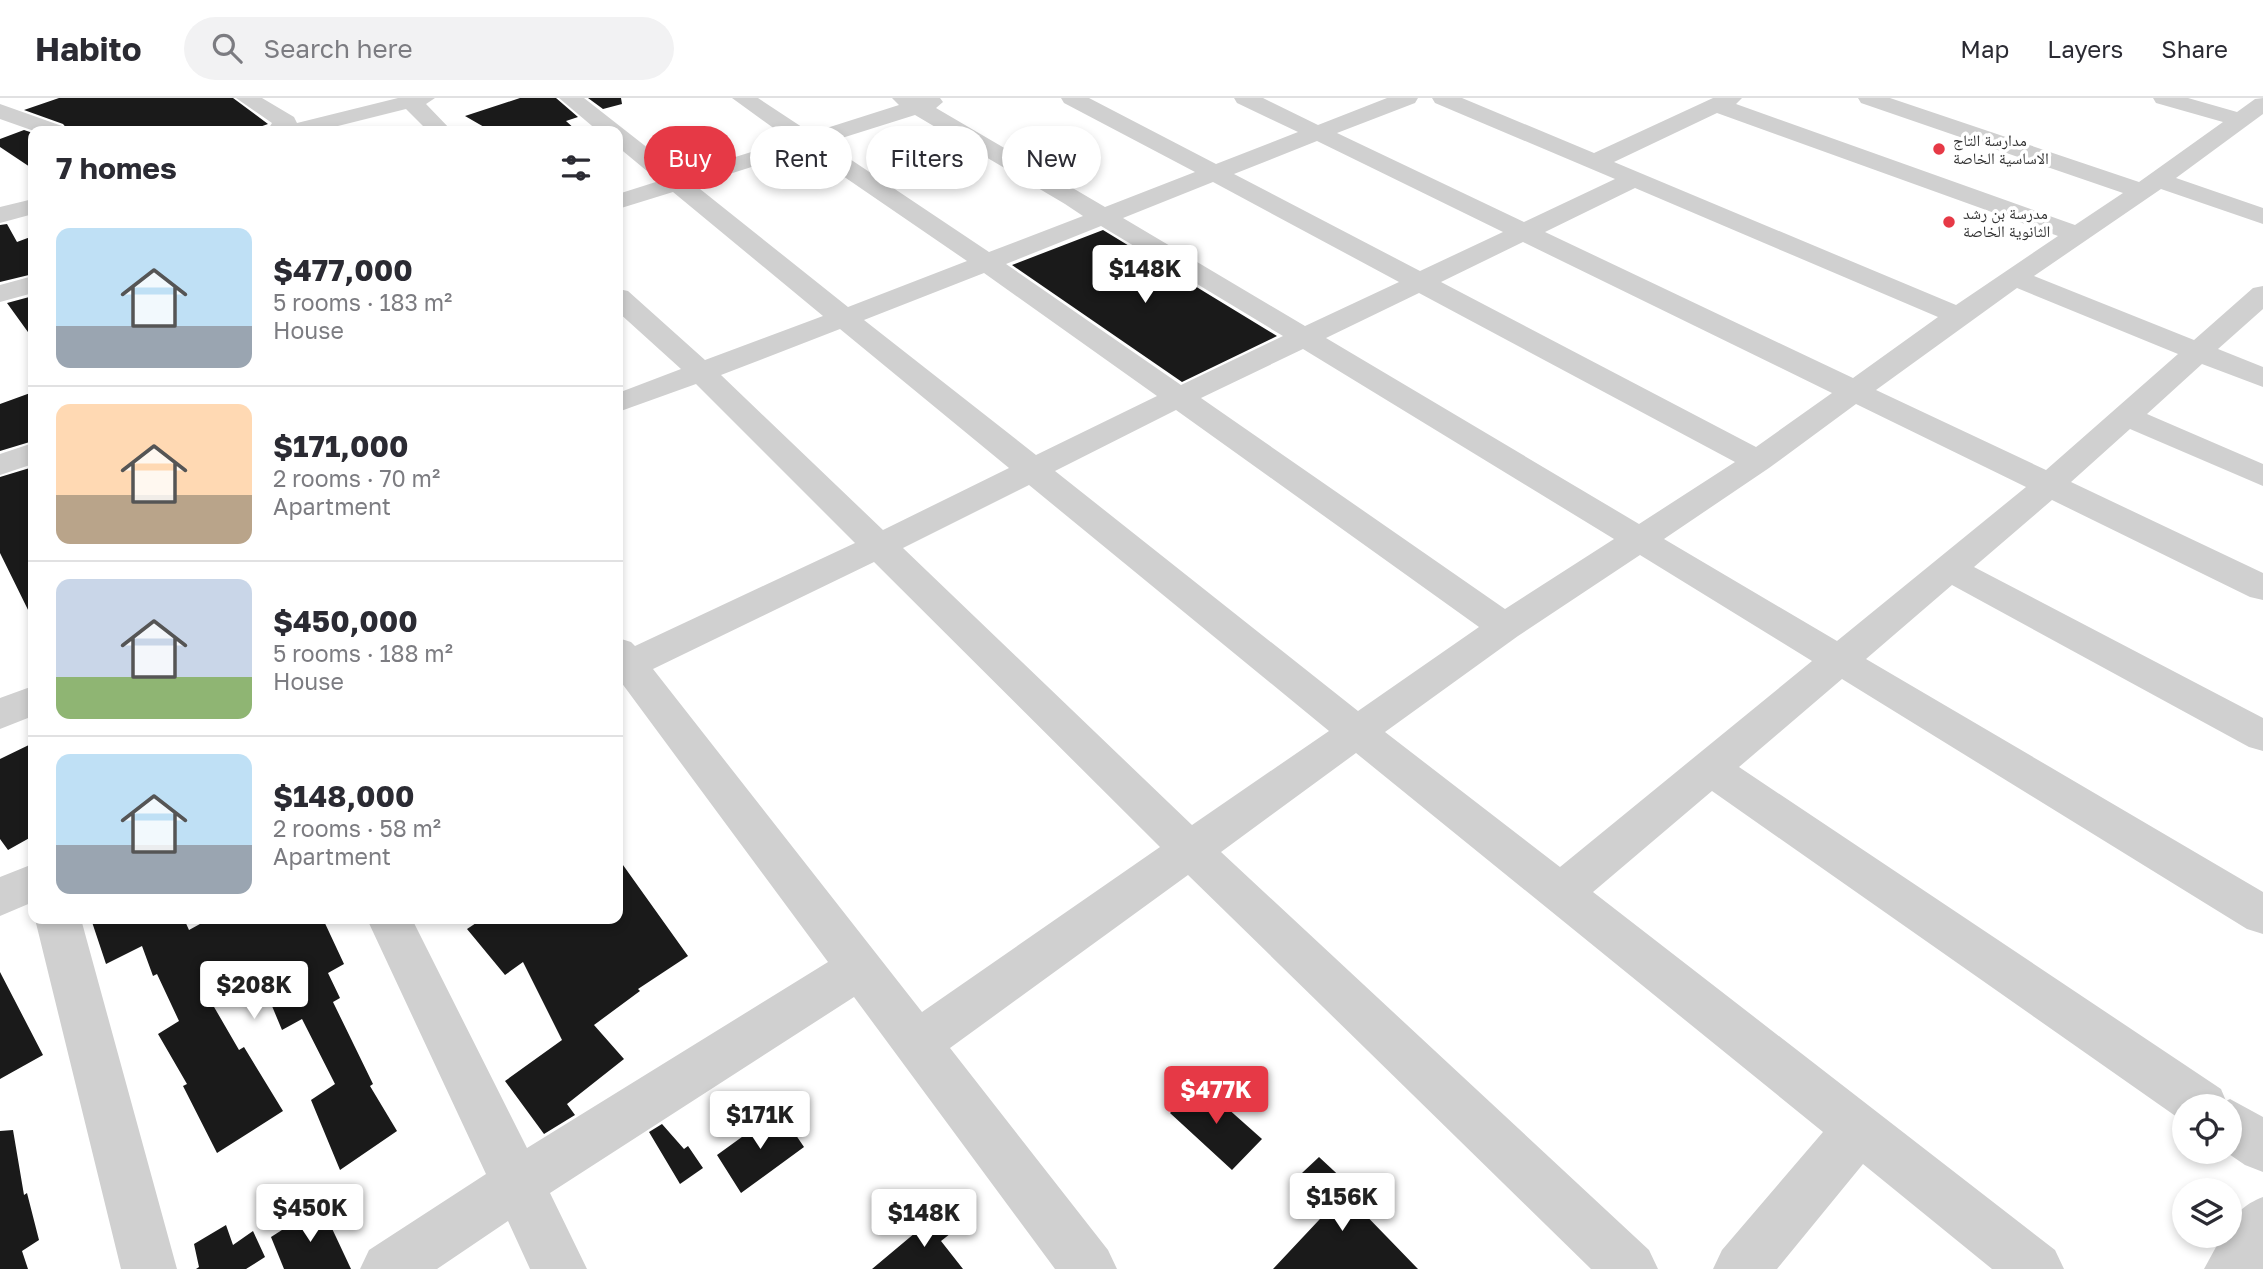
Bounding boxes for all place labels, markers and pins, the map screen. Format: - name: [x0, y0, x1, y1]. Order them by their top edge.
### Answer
- place label: مدارسة التاج الاساسية الخاصة: [1953, 130, 2049, 168]
- marker: مدارسة التاج الاساسية الخاصة: [1931, 141, 1947, 157]
- place label: مدرسة بن رشد الثانوية الخاصة: [1963, 203, 2050, 241]
- marker: مدرسة بن رشد الثانوية الخاصة: [1941, 214, 1957, 230]
- pin: $148K: [1096, 246, 1194, 305]
- pin: $208K: [205, 962, 303, 1021]
- pin: $477K: [1167, 1066, 1265, 1126]
- pin: $171K: [711, 1091, 809, 1151]
- pin: $156K: [1293, 1174, 1391, 1233]
- pin: $450K: [261, 1184, 359, 1244]
- pin: $148K: [875, 1190, 973, 1249]

